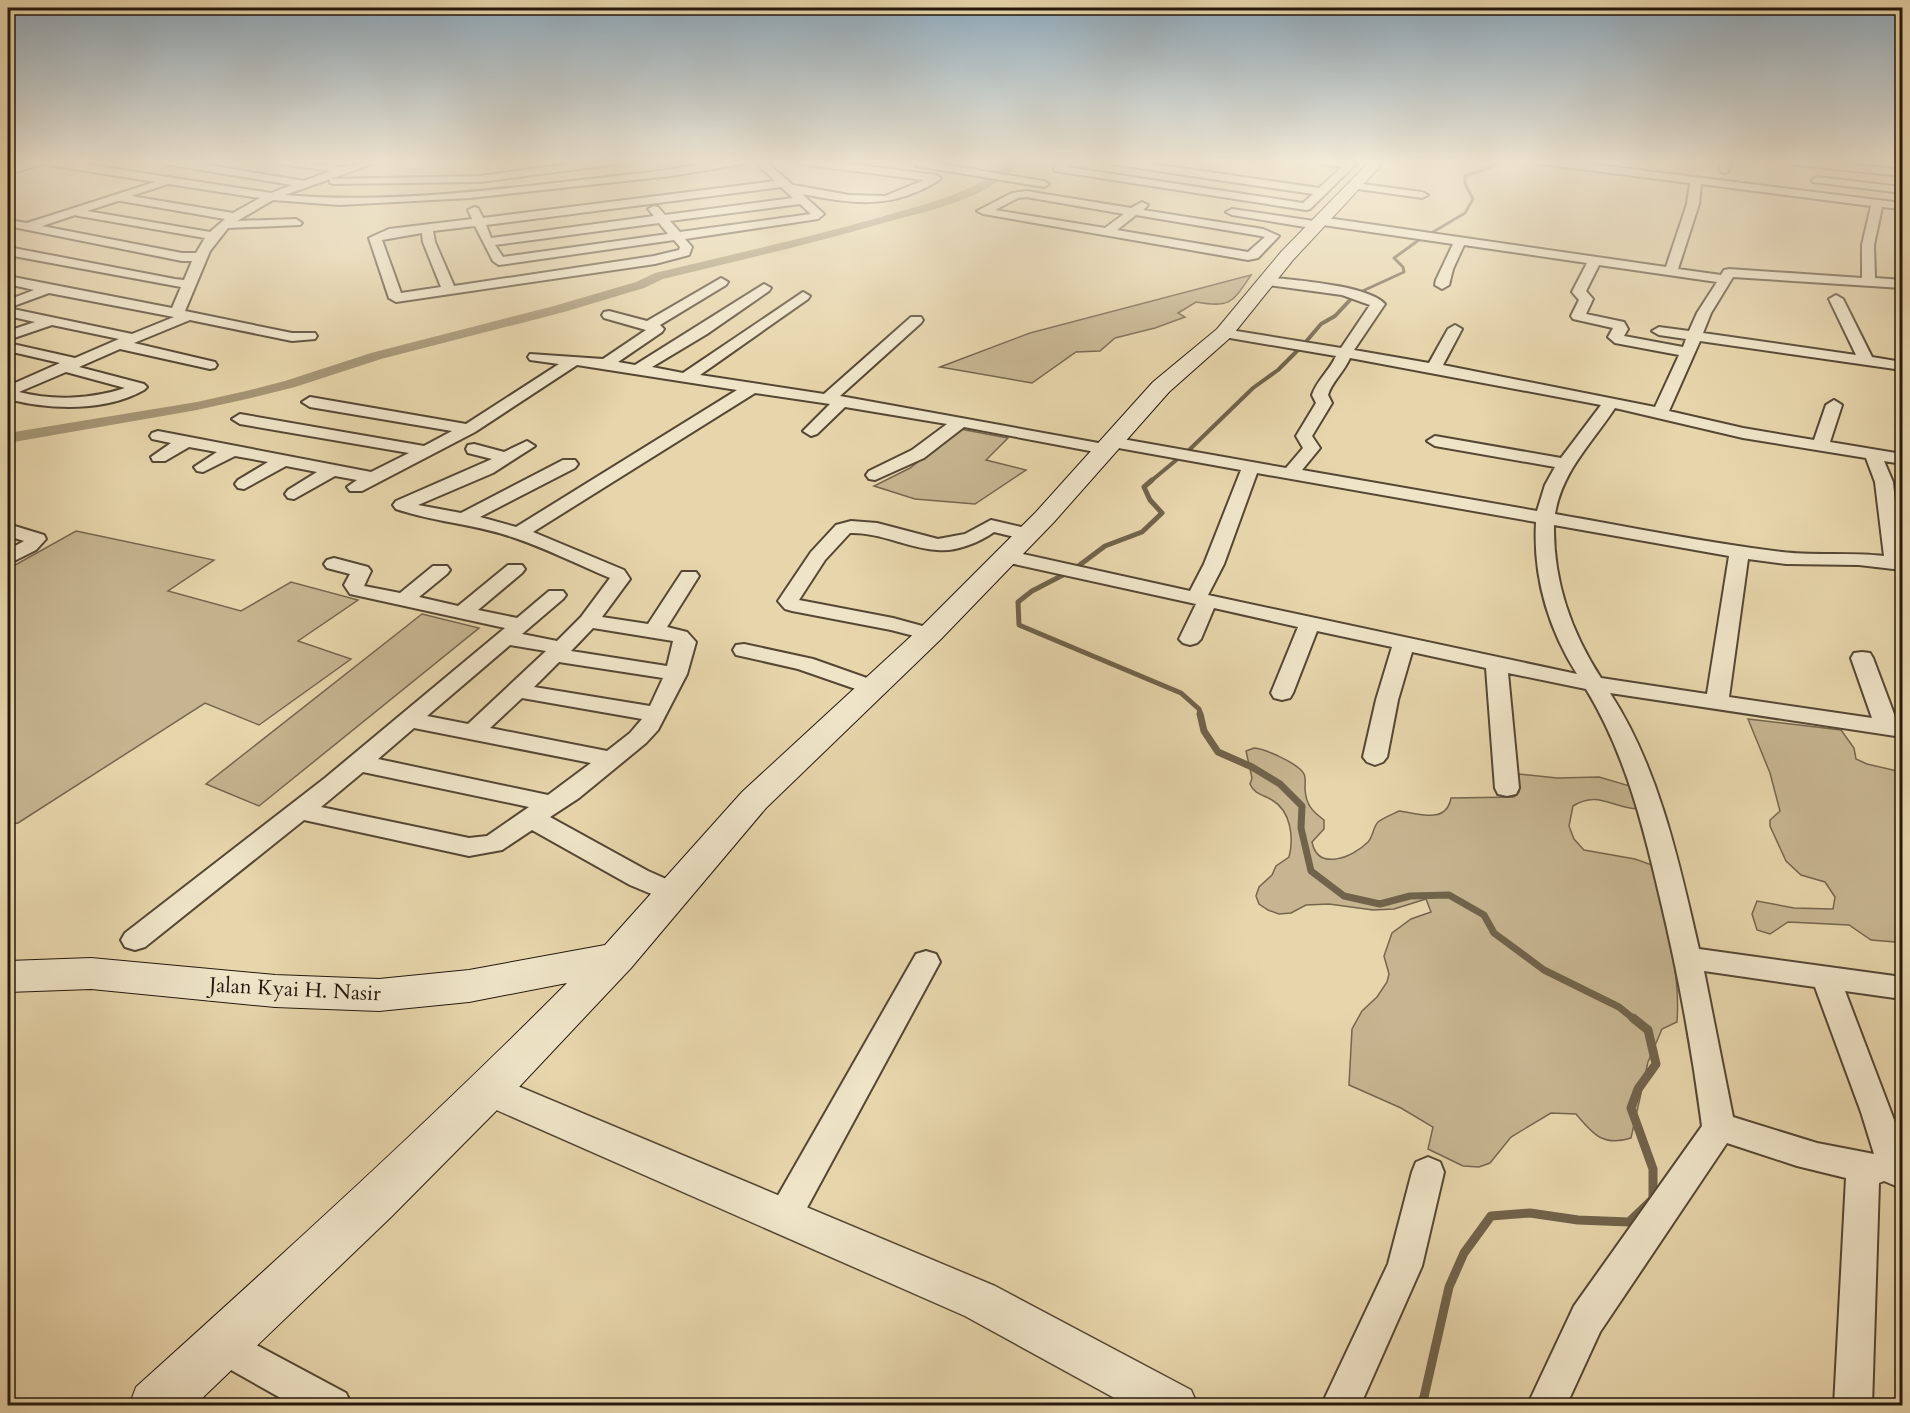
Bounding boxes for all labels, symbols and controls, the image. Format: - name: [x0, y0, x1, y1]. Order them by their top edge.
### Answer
- street label: Jalan Kyai H. Nasir: [206, 970, 382, 1008]

